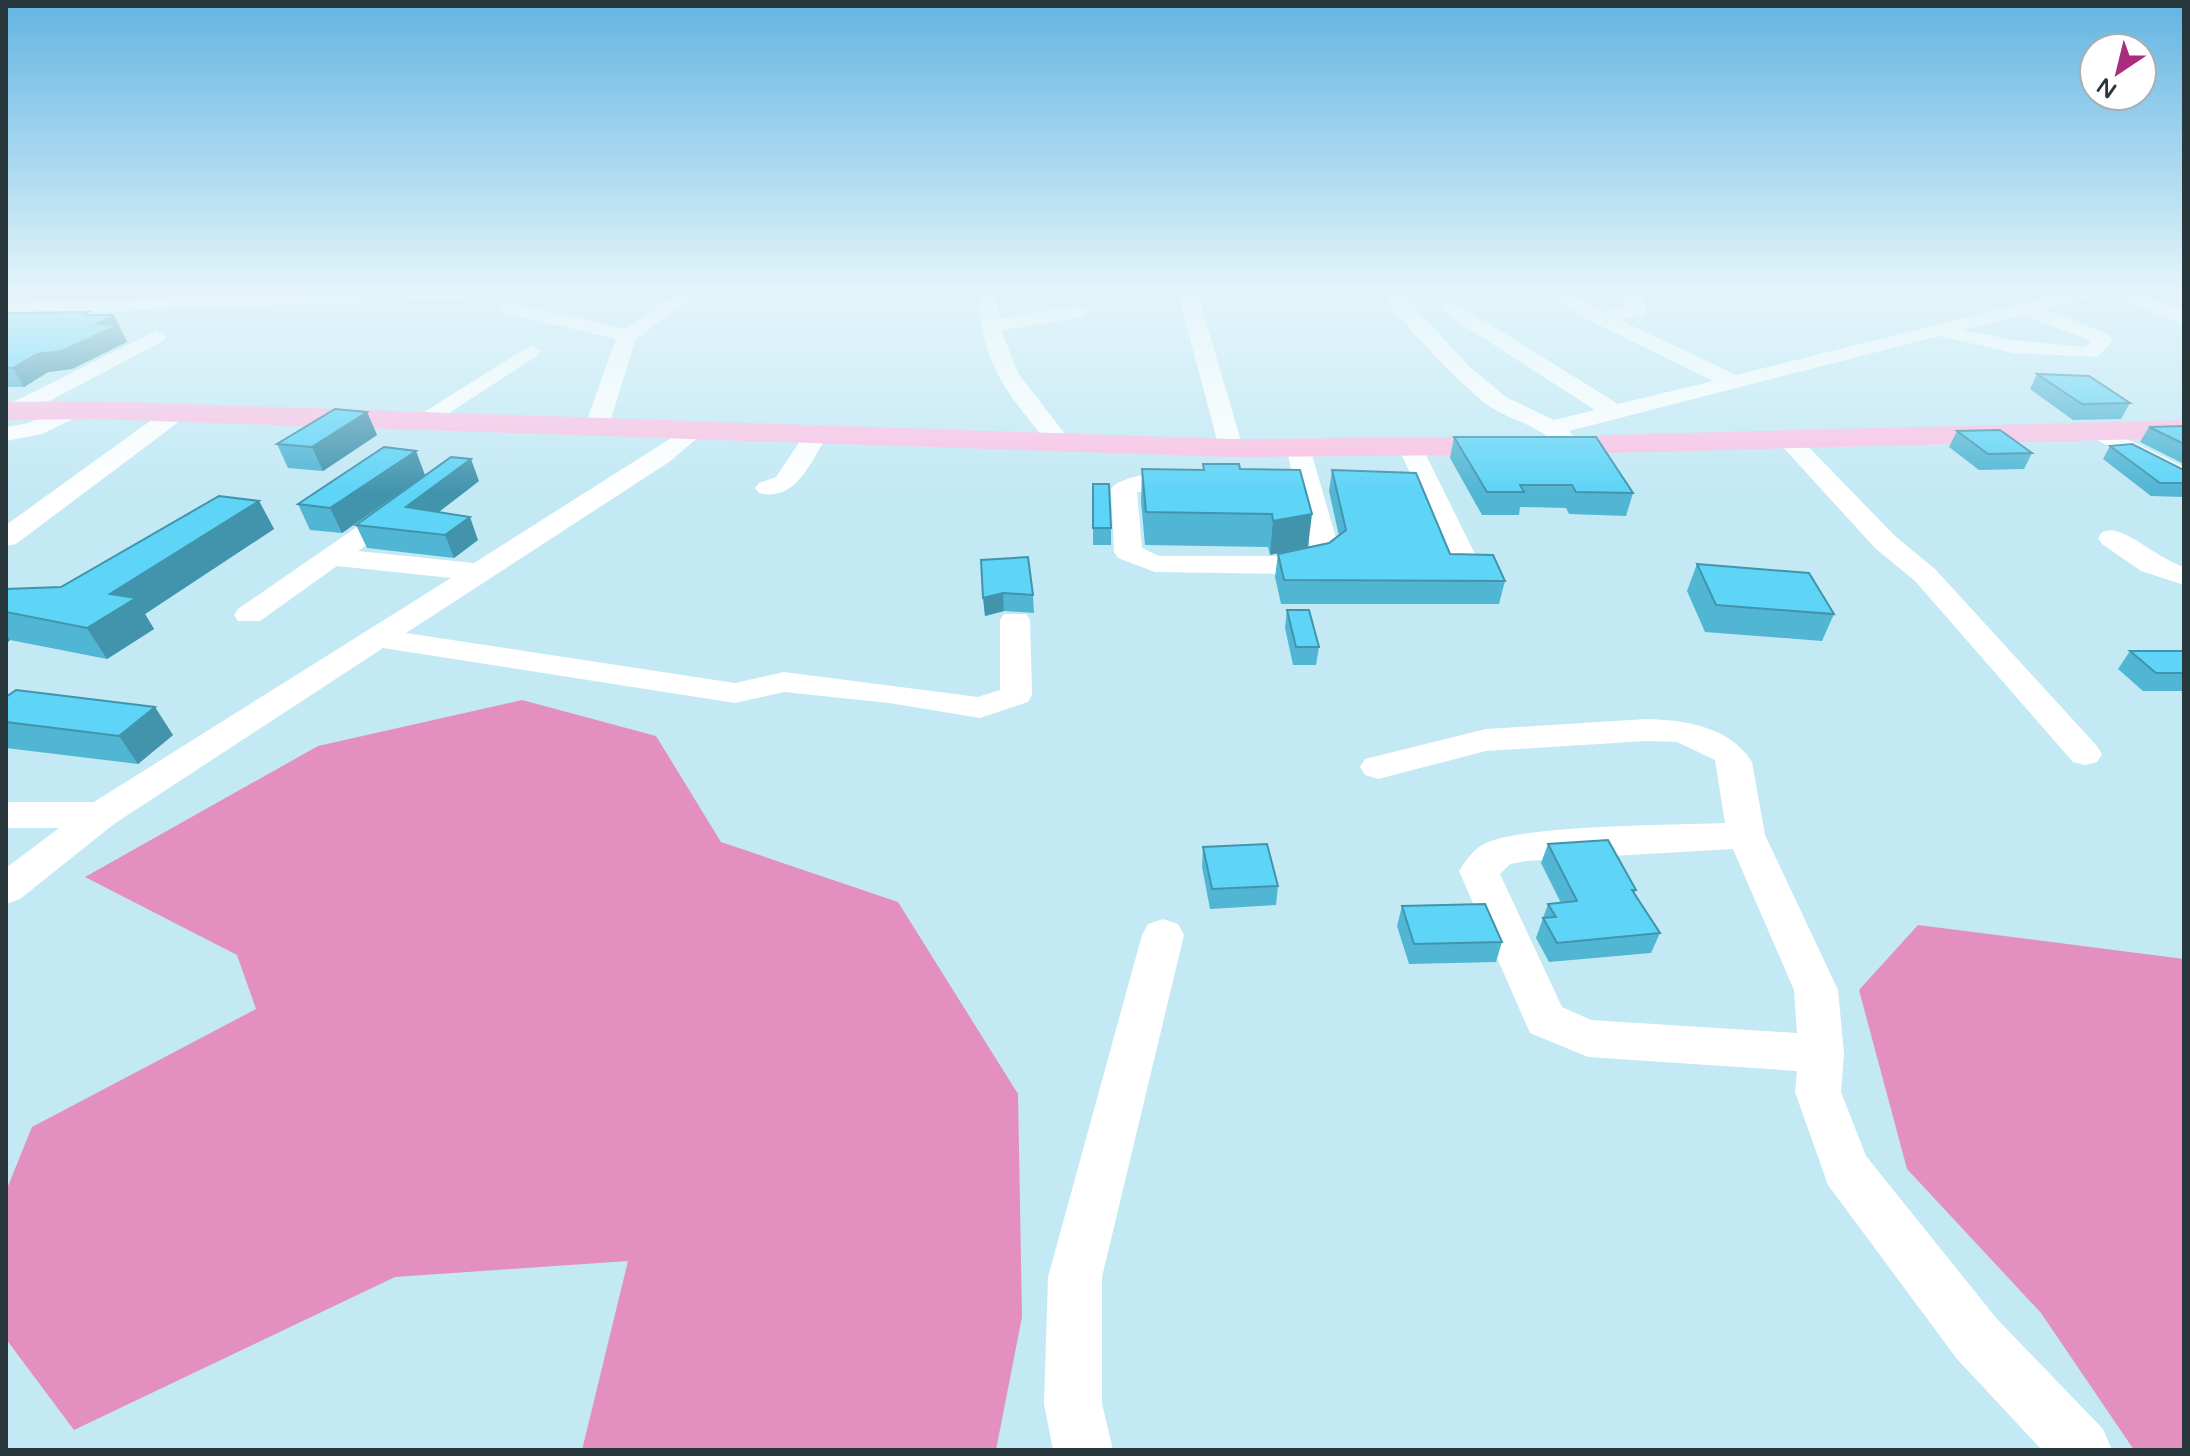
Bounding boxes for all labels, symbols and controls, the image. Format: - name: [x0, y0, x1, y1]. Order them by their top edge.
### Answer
- north arrow: [2078, 32, 2158, 112]
- text: N: [2092, 72, 2122, 103]

